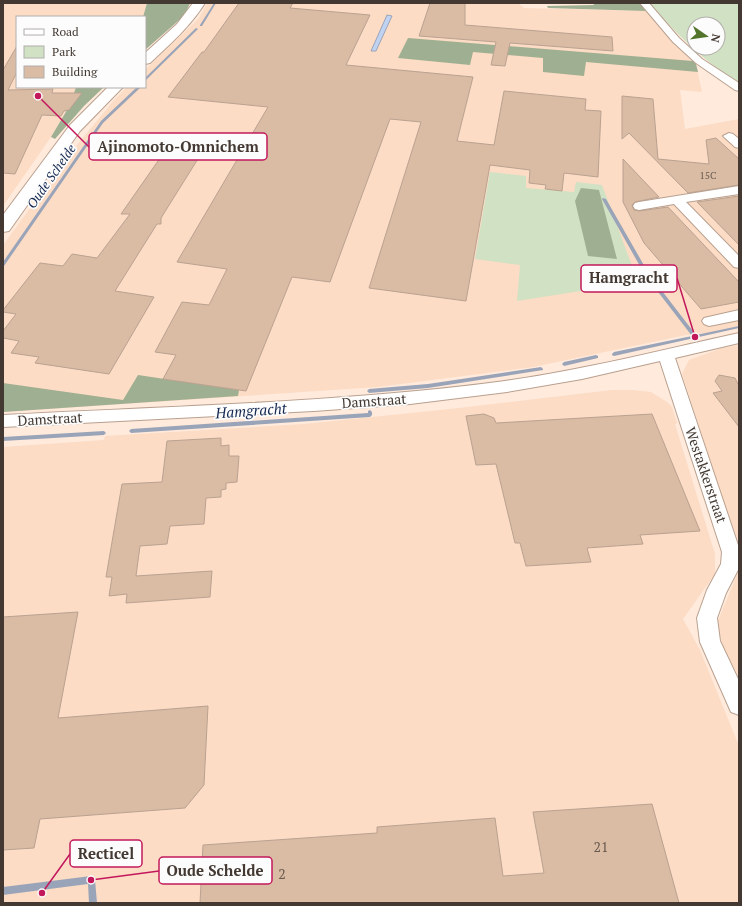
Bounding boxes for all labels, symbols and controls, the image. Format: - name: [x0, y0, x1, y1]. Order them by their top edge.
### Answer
- legend: [16, 16, 146, 88]
- north arrow: [686, 16, 726, 56]
- text: Road: [52, 24, 79, 39]
- text: N: [708, 33, 724, 45]
- text: Park: [52, 44, 77, 59]
- text: Building: [52, 64, 98, 79]
- callout: Ajinomoto-Omnichem: [89, 133, 267, 160]
- text: Ajinomoto-Omnichem: [97, 136, 259, 156]
- water label: Oude Schelde: [22, 140, 80, 212]
- house number: 15C: [699, 169, 717, 182]
- callout: Hamgracht: [581, 265, 677, 292]
- text: Hamgracht: [589, 267, 669, 287]
- street label: Damstraat: [341, 389, 408, 412]
- water label: Hamgracht: [214, 397, 288, 423]
- street label: Damstraat: [17, 407, 84, 430]
- street label: Westakkerstraat: [681, 424, 732, 526]
- house number: 21: [594, 837, 608, 856]
- callout: Recticel: [70, 840, 142, 867]
- text: Recticel: [78, 843, 134, 863]
- callout: Oude Schelde: [159, 857, 272, 884]
- text: Oude Schelde: [166, 860, 264, 880]
- house number: 2: [278, 864, 286, 883]

